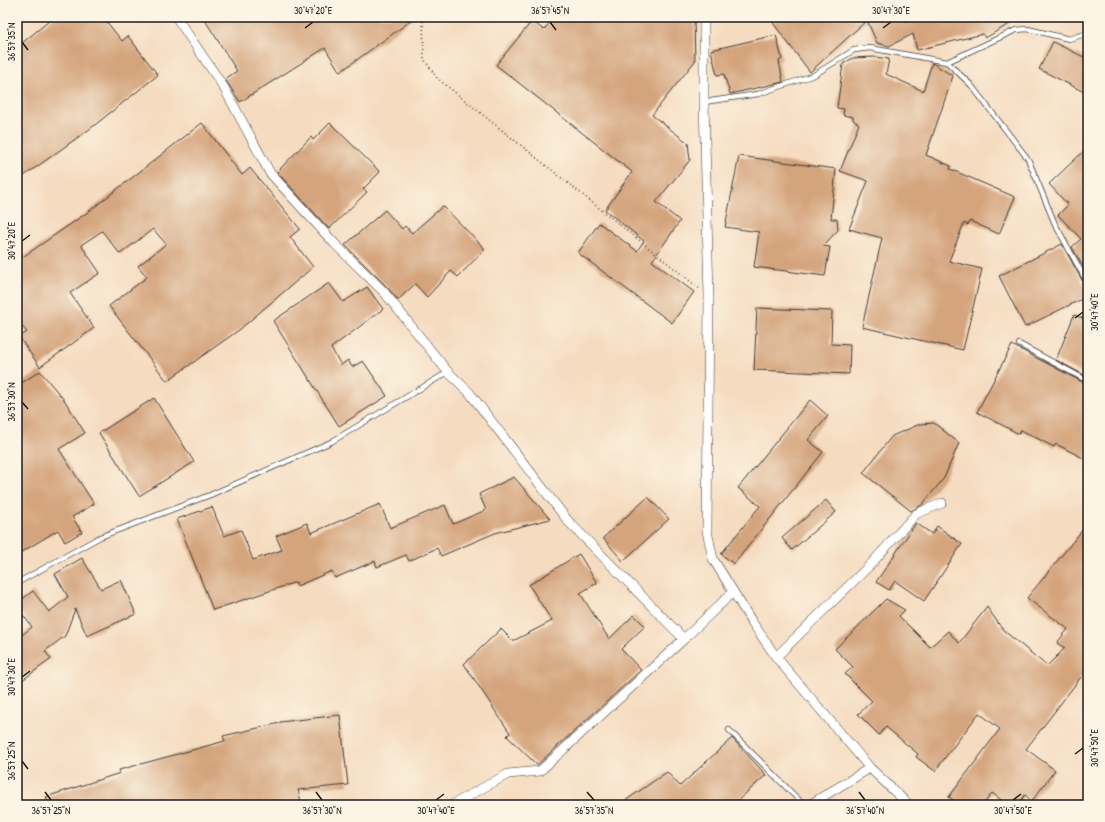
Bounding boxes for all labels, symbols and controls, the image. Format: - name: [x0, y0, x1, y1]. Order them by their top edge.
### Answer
- text: 30°47'20"E: [294, 4, 333, 17]
- text: 36°57'45"N: [531, 4, 569, 17]
- text: 30°47'30"E: [872, 4, 911, 17]
- text: 36°57'35"N: [5, 23, 18, 61]
- text: 30°47'20"E: [5, 221, 18, 260]
- text: 30°47'40"E: [1088, 293, 1101, 331]
- text: 36°57'30"N: [5, 383, 18, 421]
- text: 30°47'30"E: [5, 657, 18, 696]
- text: 30°47'50"E: [1088, 729, 1101, 767]
- text: 36°57'25"N: [5, 742, 18, 780]
- text: 36°57'25"N: [32, 804, 70, 817]
- text: 36°57'30"N: [303, 804, 341, 817]
- text: 30°47'40"E: [417, 804, 455, 817]
- text: 36°57'35"N: [575, 804, 613, 817]
- text: 36°57'40"N: [846, 804, 884, 817]
- text: 30°47'50"E: [994, 804, 1032, 817]

